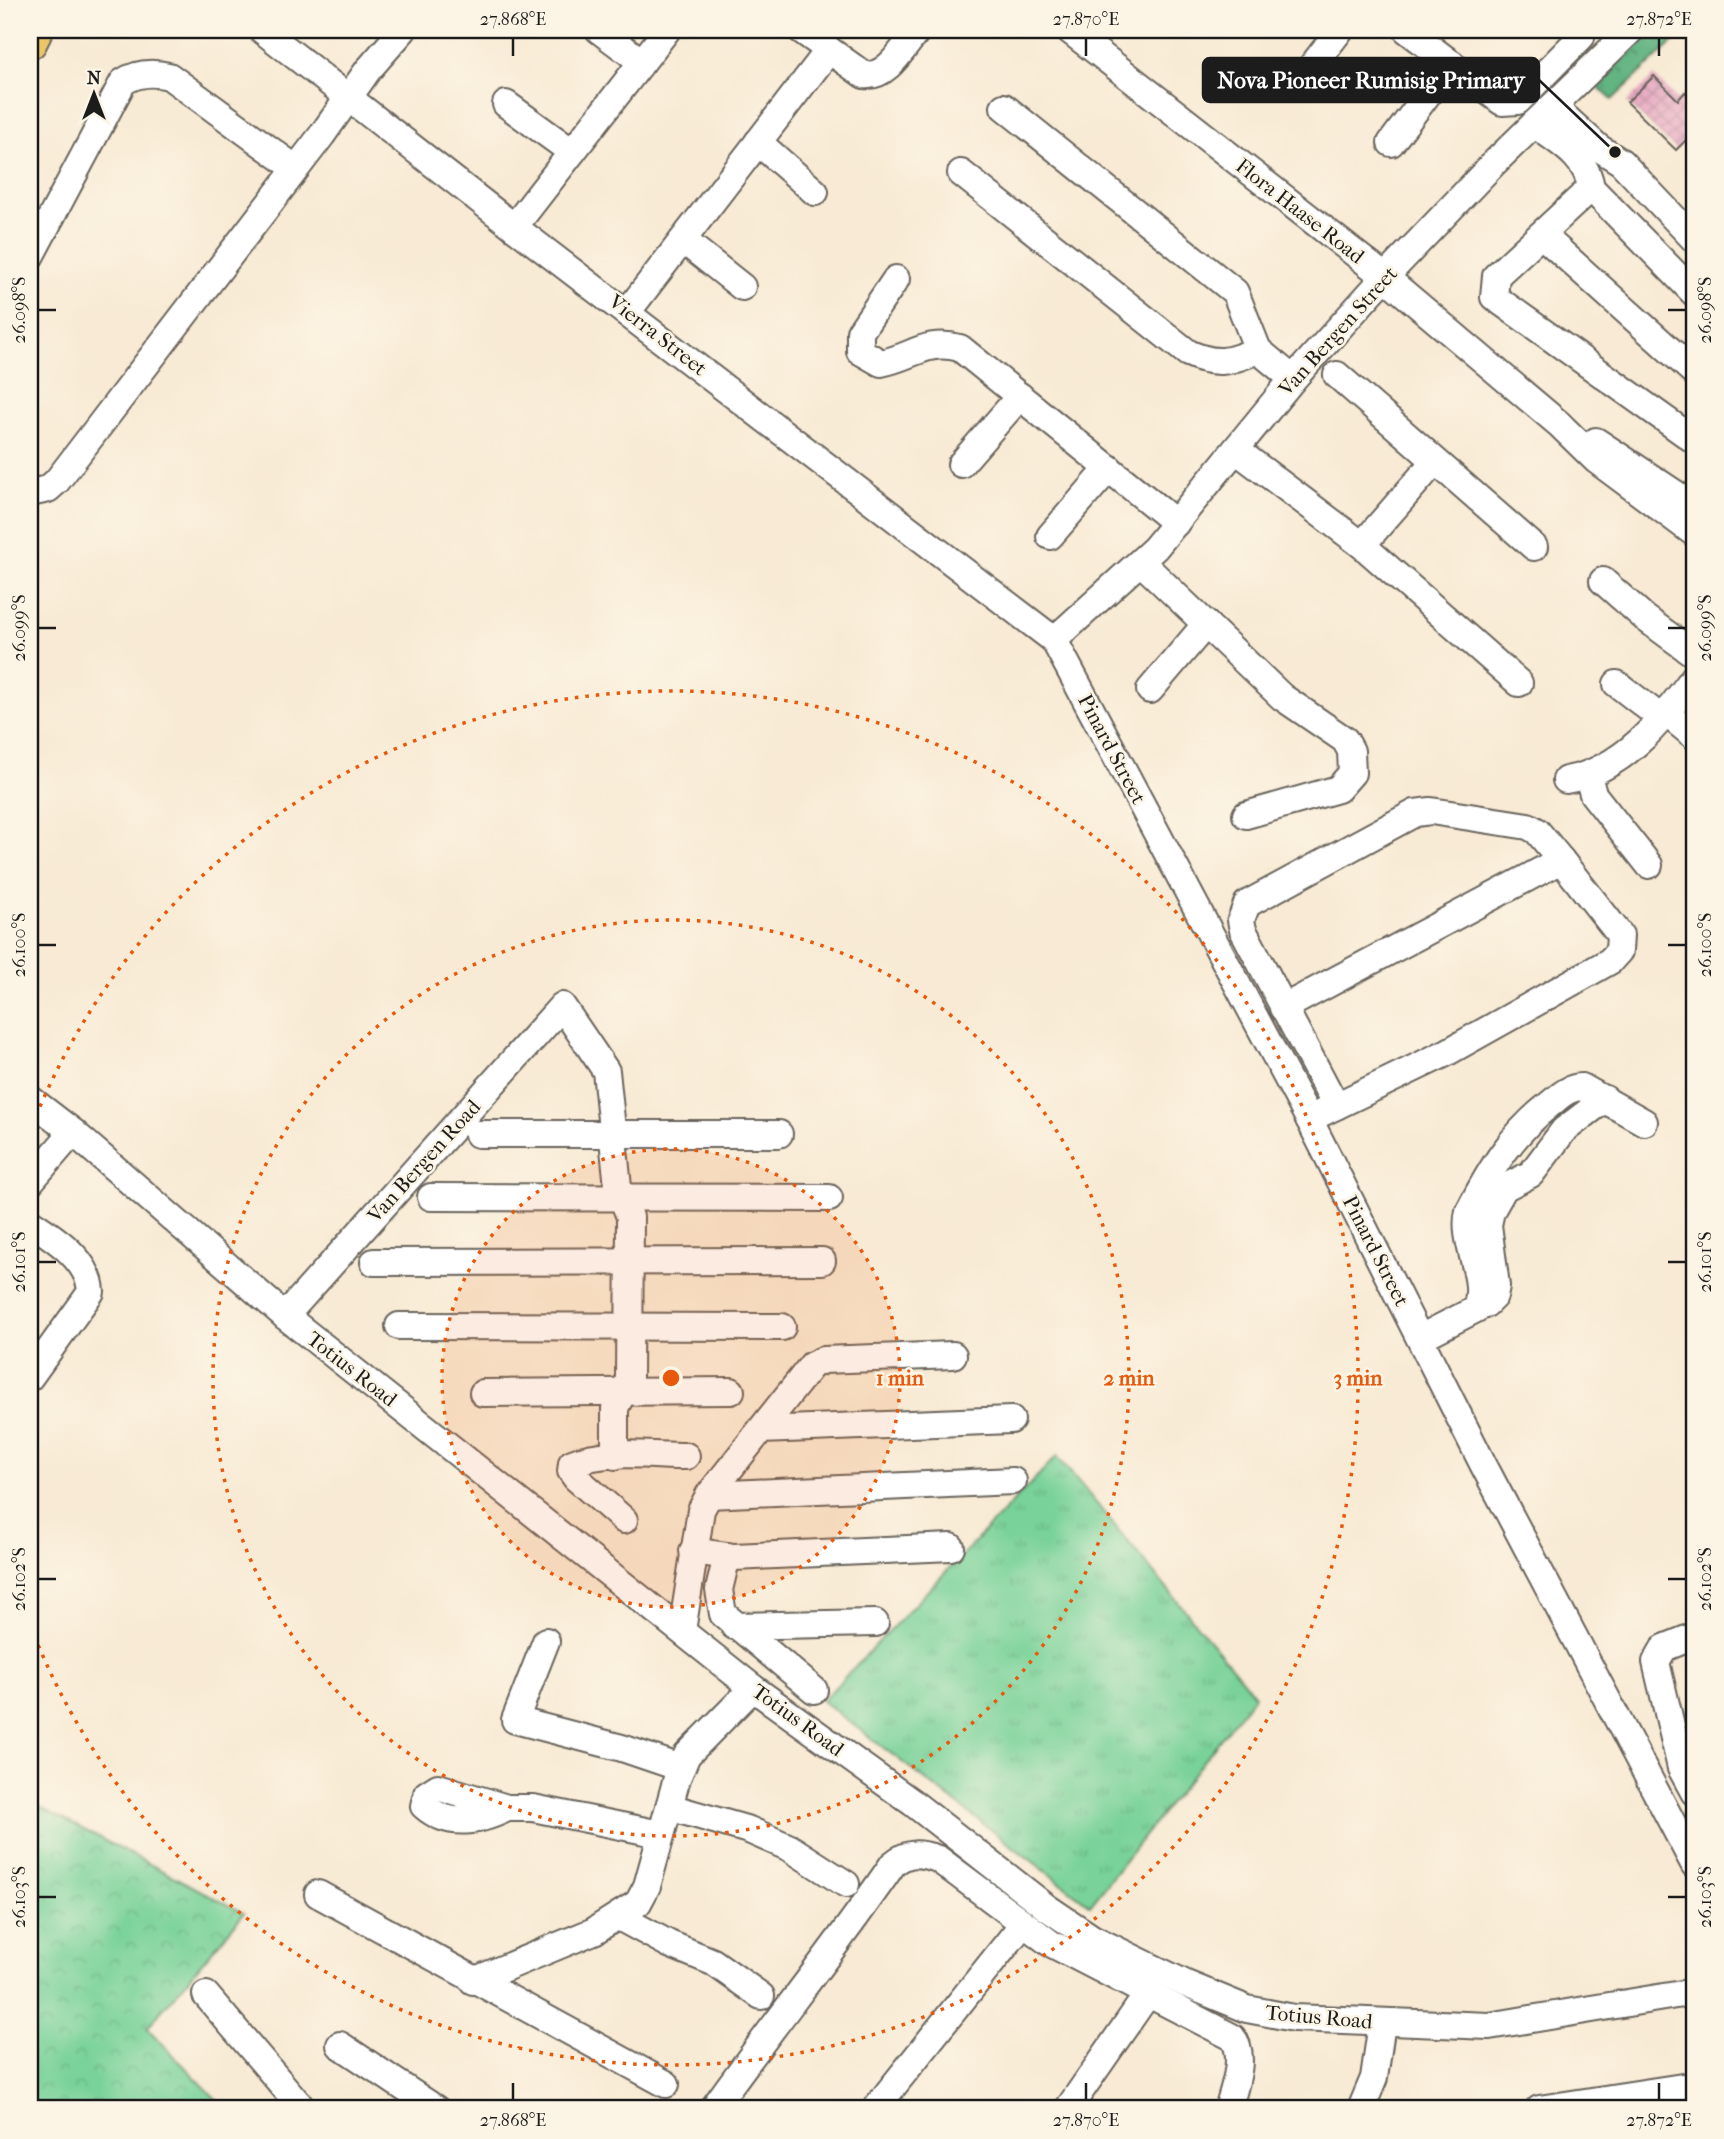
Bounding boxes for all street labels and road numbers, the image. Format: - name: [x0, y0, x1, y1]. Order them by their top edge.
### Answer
- street label: Flora Haase Road: [1231, 153, 1369, 269]
- street label: Van Bergen Street: [1273, 261, 1403, 401]
- street label: Vierra Street: [604, 289, 712, 381]
- street label: Pinard Street: [1073, 690, 1151, 808]
- street label: Van Bergen Road: [362, 1094, 486, 1228]
- street label: Pinard Street: [1338, 1192, 1414, 1311]
- street label: Totius Road: [302, 1327, 402, 1412]
- street label: Totius Road: [748, 1679, 849, 1762]
- street label: Totius Road: [1265, 2000, 1374, 2034]

